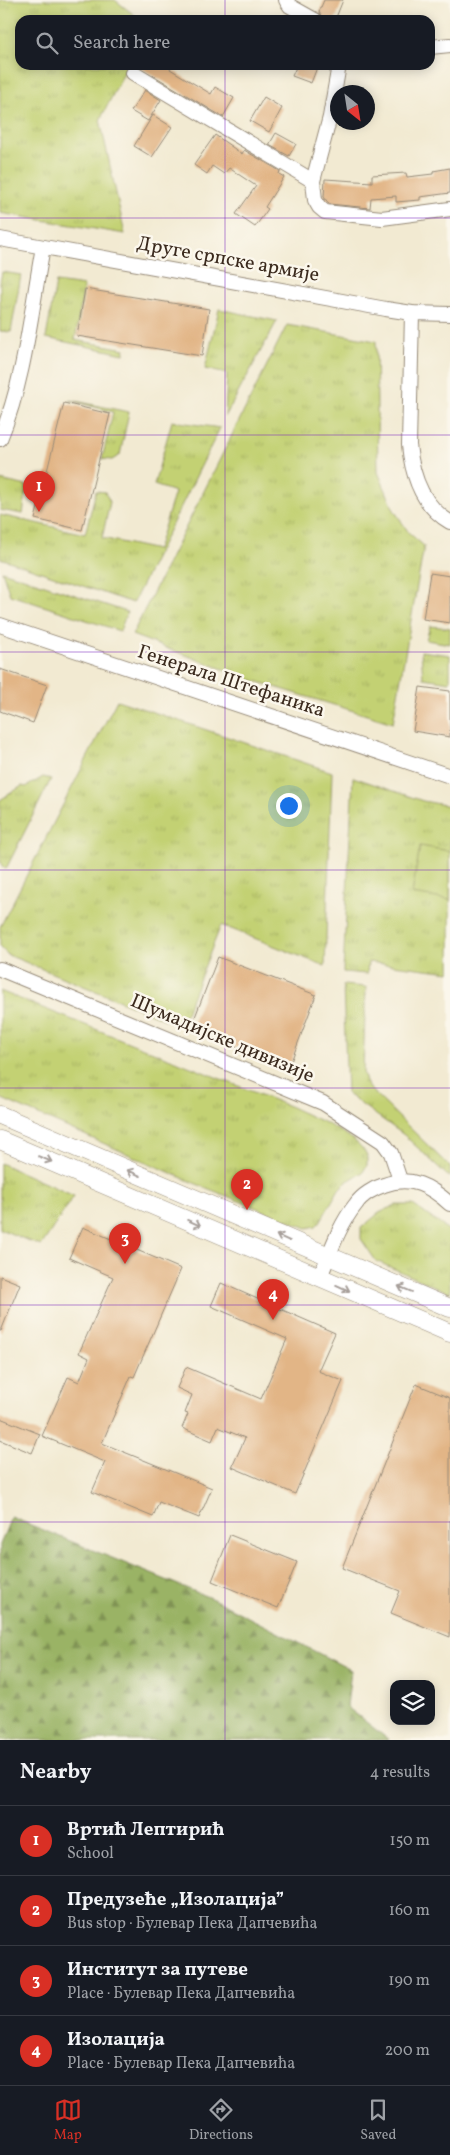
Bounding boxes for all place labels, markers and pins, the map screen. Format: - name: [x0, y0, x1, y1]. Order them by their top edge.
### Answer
- pin: 1: [23, 471, 55, 512]
- pin: 2: [231, 1169, 263, 1210]
- pin: 3: [109, 1223, 141, 1264]
- pin: 4: [257, 1279, 289, 1320]

